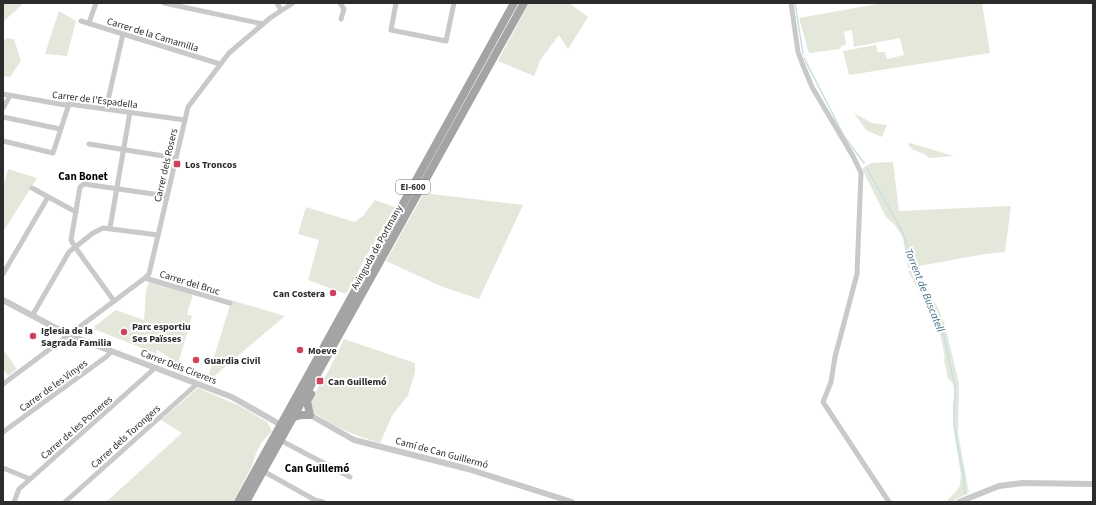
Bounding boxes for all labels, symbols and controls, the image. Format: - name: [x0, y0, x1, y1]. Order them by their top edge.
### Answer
- street label: Carrer de la Camamilla: [105, 14, 200, 56]
- street label: Carrer de l'Espadella: [51, 88, 138, 112]
- street label: Carrer dels Rosers: [151, 127, 181, 203]
- place label: Los Troncos: [185, 158, 237, 172]
- marker: Los Troncos: [172, 159, 182, 169]
- district label: Can Bonet: [58, 169, 109, 184]
- road number: EI-600: [396, 180, 430, 194]
- street label: Avinguda de Portmany: [348, 202, 406, 292]
- water label: Torrent de Buscatell: [901, 246, 948, 335]
- street label: Carrer del Bruc: [158, 267, 222, 299]
- place label: Can Costera: [273, 287, 325, 301]
- marker: Can Costera: [328, 288, 338, 298]
- place label: Parc esportiu Ses Païsses: [132, 320, 191, 346]
- place label: Iglesia de la Sagrada Familia: [41, 324, 112, 350]
- marker: Parc esportiu Ses Païsses: [119, 327, 129, 337]
- marker: Iglesia de la Sagrada Familia: [28, 331, 38, 341]
- place label: Moeve: [308, 344, 337, 358]
- marker: Moeve: [295, 345, 305, 355]
- street label: Carrer Dels Cirerers: [139, 346, 219, 388]
- place label: Guardia Civil: [204, 354, 261, 368]
- marker: Guardia Civil: [191, 355, 201, 365]
- street label: Carrer de les Vinyes: [17, 356, 91, 415]
- place label: Can Guillemó: [328, 375, 387, 389]
- marker: Can Guillemó: [315, 376, 325, 386]
- street label: Carrer de les Pomeres: [38, 393, 116, 463]
- street label: Carrer dels Torongers: [88, 402, 163, 472]
- street label: Camí de Can Guillermó: [394, 434, 490, 472]
- district label: Can Guillemó: [285, 461, 349, 476]

